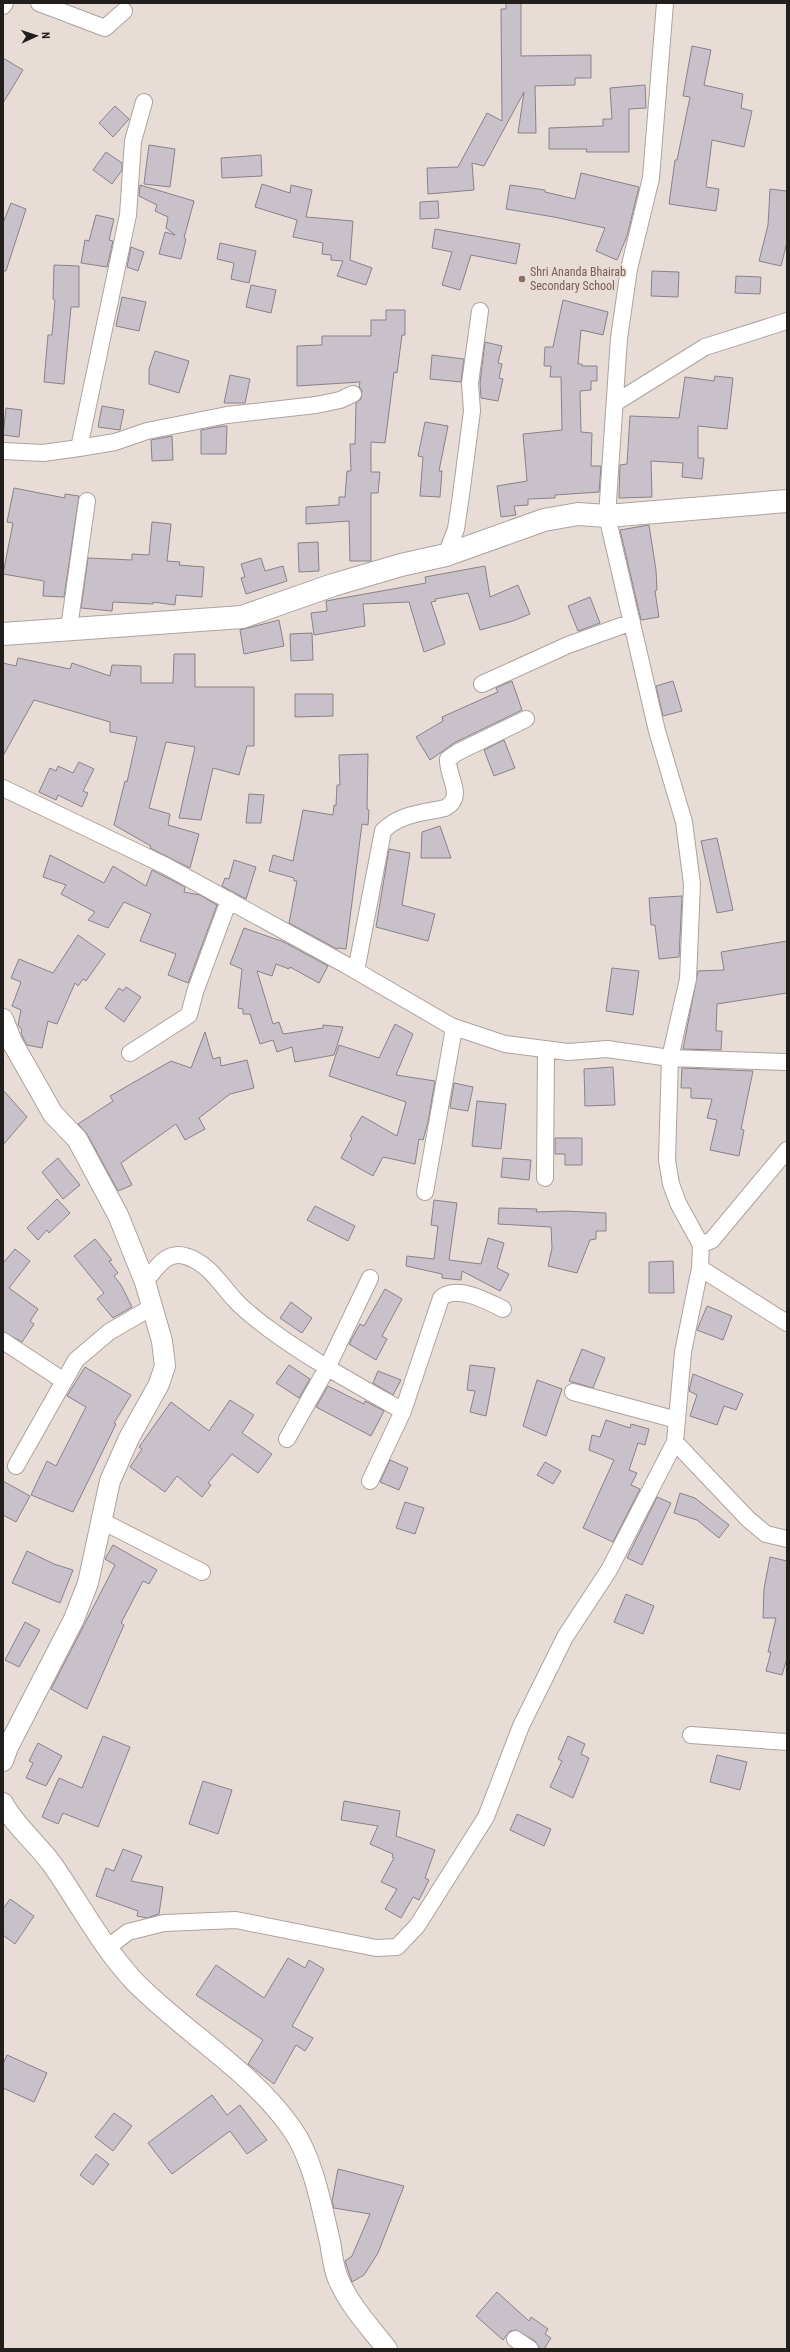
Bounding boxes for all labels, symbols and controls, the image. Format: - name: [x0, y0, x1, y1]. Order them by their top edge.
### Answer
- north arrow: [16, 16, 56, 56]
- text: N: [39, 32, 52, 39]
- place label: Shri Ananda Bhairab Secondary School: [530, 265, 626, 293]
- marker: Shri Ananda Bhairab Secondary School: [517, 274, 527, 284]

